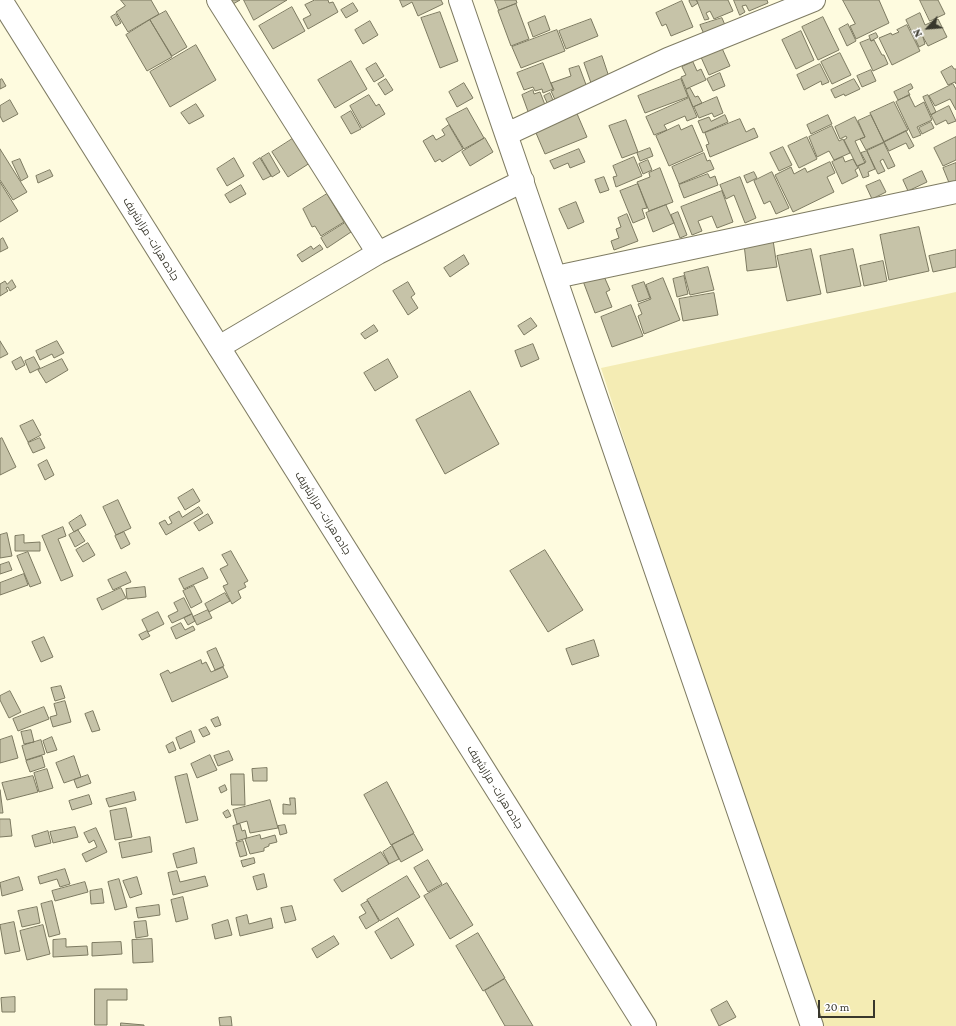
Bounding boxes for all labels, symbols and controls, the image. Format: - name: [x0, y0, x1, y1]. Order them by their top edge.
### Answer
- north arrow: [908, 8, 948, 48]
- text: N: [910, 27, 924, 39]
- street label: جاده هرات- مزارشریف: [120, 195, 182, 283]
- street label: جاده هرات- مزارشریف: [292, 469, 354, 557]
- street label: جاده هرات- مزارشریف: [464, 743, 526, 831]
- scale bar: [820, 992, 877, 1018]
- text: 20 m: [825, 1000, 849, 1014]

